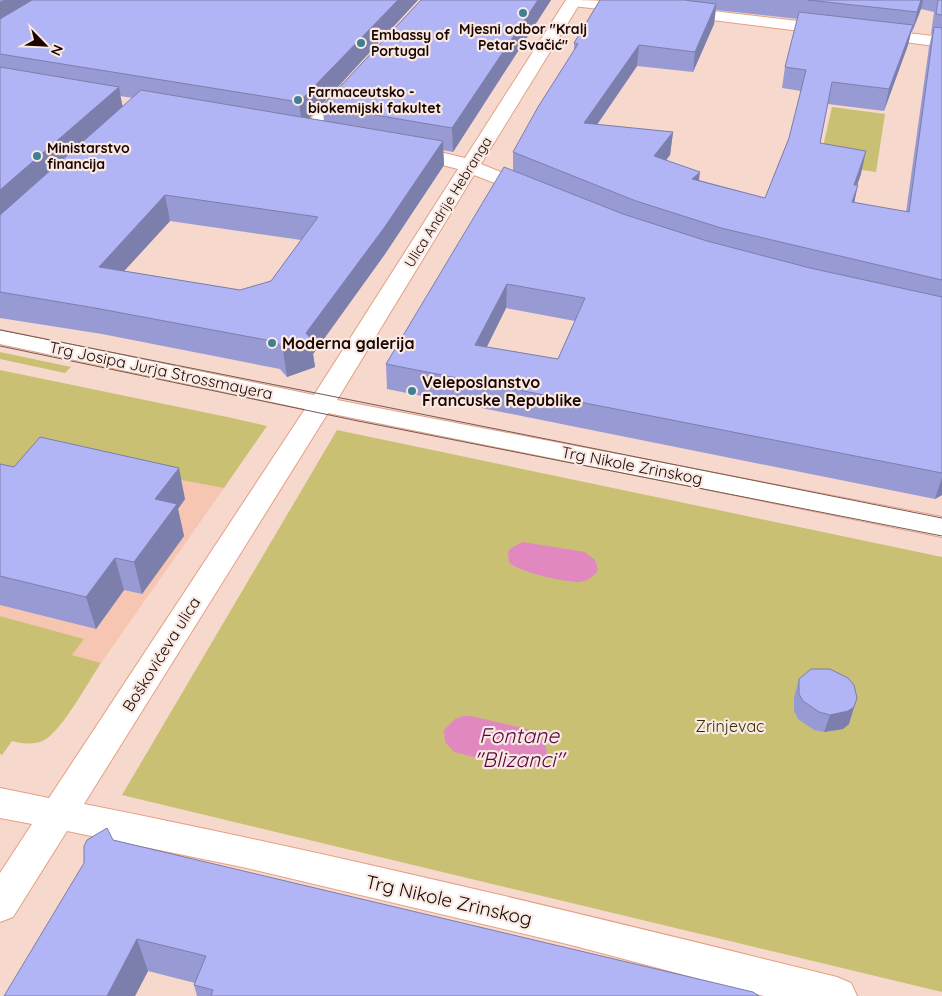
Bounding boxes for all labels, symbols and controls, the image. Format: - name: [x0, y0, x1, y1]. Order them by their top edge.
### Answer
- marker: Mjesni odbor "Kralj Petar Svačić": [517, 7, 529, 19]
- north arrow: [20, 20, 70, 70]
- place label: Mjesni odbor "Kralj Petar Svačić": [459, 20, 587, 54]
- place label: Embassy of Portugal: [371, 26, 451, 60]
- marker: Embassy of Portugal: [355, 37, 367, 49]
- text: N: [47, 42, 67, 59]
- place label: Farmaceutsko - biokemijski fakultet: [308, 83, 441, 117]
- marker: Farmaceutsko - biokemijski fakultet: [292, 94, 304, 106]
- street label: Ulica Andrije Hebranga: [400, 133, 496, 271]
- place label: Ministarstvo financija: [47, 139, 130, 173]
- marker: Ministarstvo financija: [31, 150, 43, 162]
- place label: Moderna galerija: [282, 333, 415, 353]
- street label: Trg Josipa Jurja Strossmayera: [47, 337, 275, 403]
- marker: Moderna galerija: [266, 337, 278, 349]
- place label: Veleposlanstvo Francuske Republike: [422, 372, 581, 410]
- marker: Veleposlanstvo Francuske Republike: [406, 385, 418, 397]
- street label: Trg Nikole Zrinskog: [560, 442, 704, 488]
- street label: Boškovićeva ulica: [118, 593, 204, 715]
- park label: Zrinjevac: [696, 716, 764, 736]
- water label: Fontane ''Blizanci'': [474, 722, 567, 772]
- street label: Trg Nikole Zrinskog: [363, 869, 535, 931]

